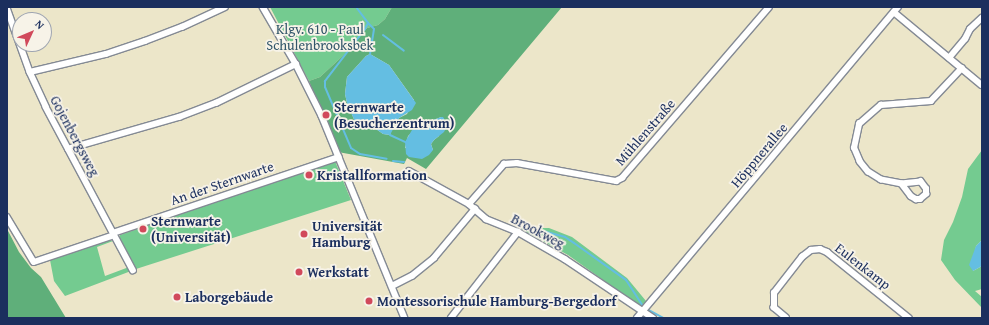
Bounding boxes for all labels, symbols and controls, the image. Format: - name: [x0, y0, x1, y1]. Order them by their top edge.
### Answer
- north arrow: [12, 12, 52, 52]
- text: N: [32, 16, 48, 33]
- park label: Klgv. 610 - Paul Schulenbrooksbek: [266, 21, 374, 54]
- street label: Gojenbergsweg: [47, 93, 103, 179]
- street label: Mühlenstraße: [611, 95, 679, 169]
- place label: Sternwarte (Besucherzentrum): [334, 99, 454, 132]
- marker: Sternwarte (Besucherzentrum): [321, 110, 331, 120]
- street label: Höppnerallee: [727, 119, 791, 191]
- street label: An der Sternwarte: [168, 157, 276, 209]
- place label: Kristallformation: [317, 167, 427, 183]
- marker: Kristallformation: [304, 170, 314, 180]
- street label: Brookweg: [508, 210, 568, 252]
- place label: Sternwarte (Universität): [151, 213, 231, 246]
- place label: Universität Hamburg: [312, 218, 382, 250]
- marker: Sternwarte (Universität): [138, 224, 148, 234]
- marker: Universität Hamburg: [299, 229, 309, 239]
- street label: Eulenkamp: [832, 239, 894, 293]
- place label: Werkstatt: [307, 264, 369, 280]
- marker: Werkstatt: [294, 267, 304, 277]
- place label: Laborgebäude: [185, 289, 273, 305]
- marker: Laborgebäude: [172, 292, 182, 302]
- place label: Montessorischule Hamburg-Bergedorf: [377, 293, 617, 309]
- marker: Montessorischule Hamburg-Bergedorf: [364, 296, 374, 306]

